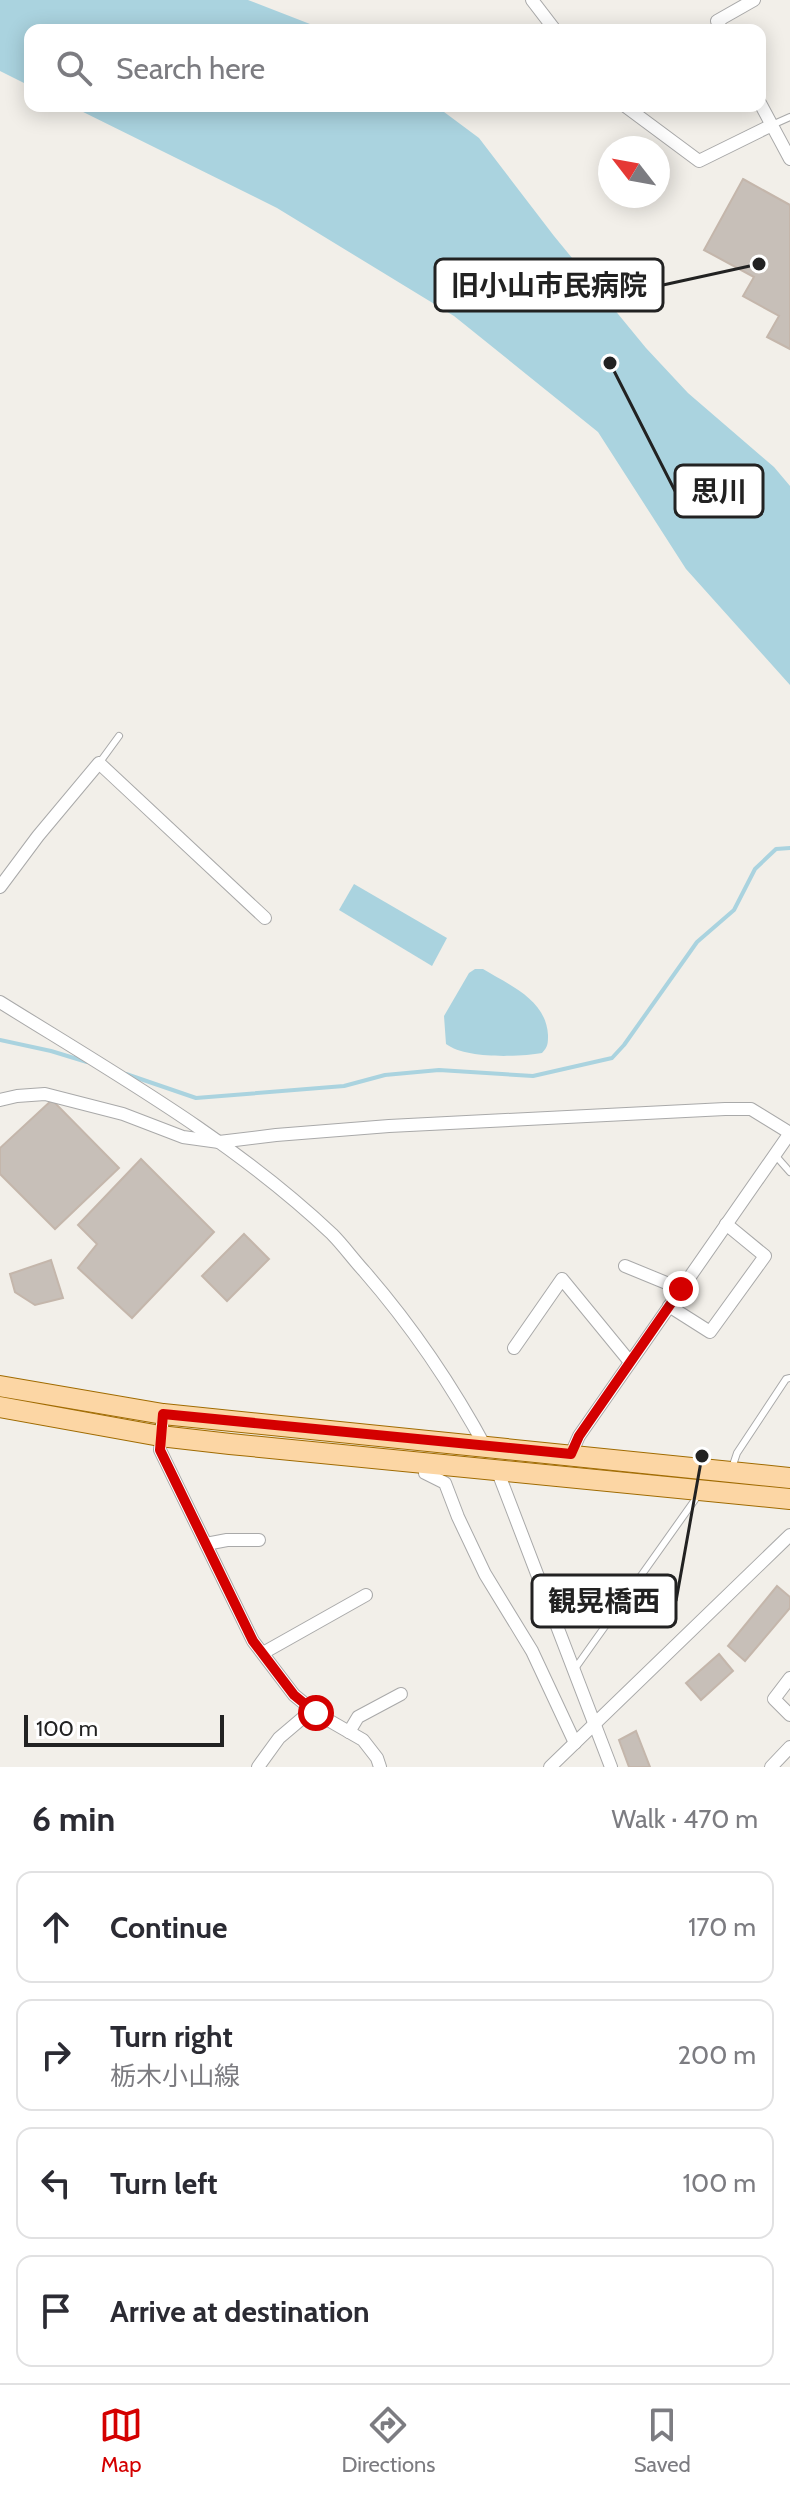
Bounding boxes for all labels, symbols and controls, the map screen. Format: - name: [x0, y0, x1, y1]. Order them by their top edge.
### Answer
- search box: [24, 24, 766, 112]
- icon: search: [52, 46, 96, 90]
- text: Search here: [116, 50, 265, 87]
- north arrow: [598, 136, 670, 208]
- callout: 旧小山市民病院: [435, 259, 663, 311]
- text: 旧小山市民病院: [451, 268, 647, 302]
- callout: 思川: [675, 465, 763, 517]
- text: 思川: [691, 474, 747, 508]
- route end: [663, 1271, 699, 1307]
- callout: 観晃橋西: [532, 1575, 676, 1627]
- text: 観晃橋西: [548, 1584, 660, 1618]
- route start: [298, 1695, 334, 1731]
- scale bar: [24, 1711, 224, 1747]
- text: 100 m: [36, 1715, 98, 1742]
- text: 6 min: [32, 1798, 115, 1840]
- text: Walk · 470 m: [612, 1803, 758, 1835]
- icon: ahead: [34, 1905, 78, 1949]
- text: Continue: [110, 1909, 227, 1946]
- text: 170 m: [688, 1911, 756, 1943]
- text: Turn right: [110, 2018, 233, 2055]
- icon: right: [34, 2033, 78, 2077]
- text: 200 m: [677, 2039, 756, 2071]
- text: 栃木小山線: [110, 2060, 240, 2092]
- icon: left: [34, 2161, 78, 2205]
- text: Turn left: [110, 2165, 218, 2202]
- text: 100 m: [683, 2167, 756, 2199]
- icon: arrive: [34, 2289, 78, 2333]
- text: Arrive at destination: [110, 2293, 370, 2330]
- tab: Map: [99, 2403, 143, 2478]
- tab: Directions: [341, 2403, 435, 2478]
- tab: Saved: [634, 2403, 691, 2478]

